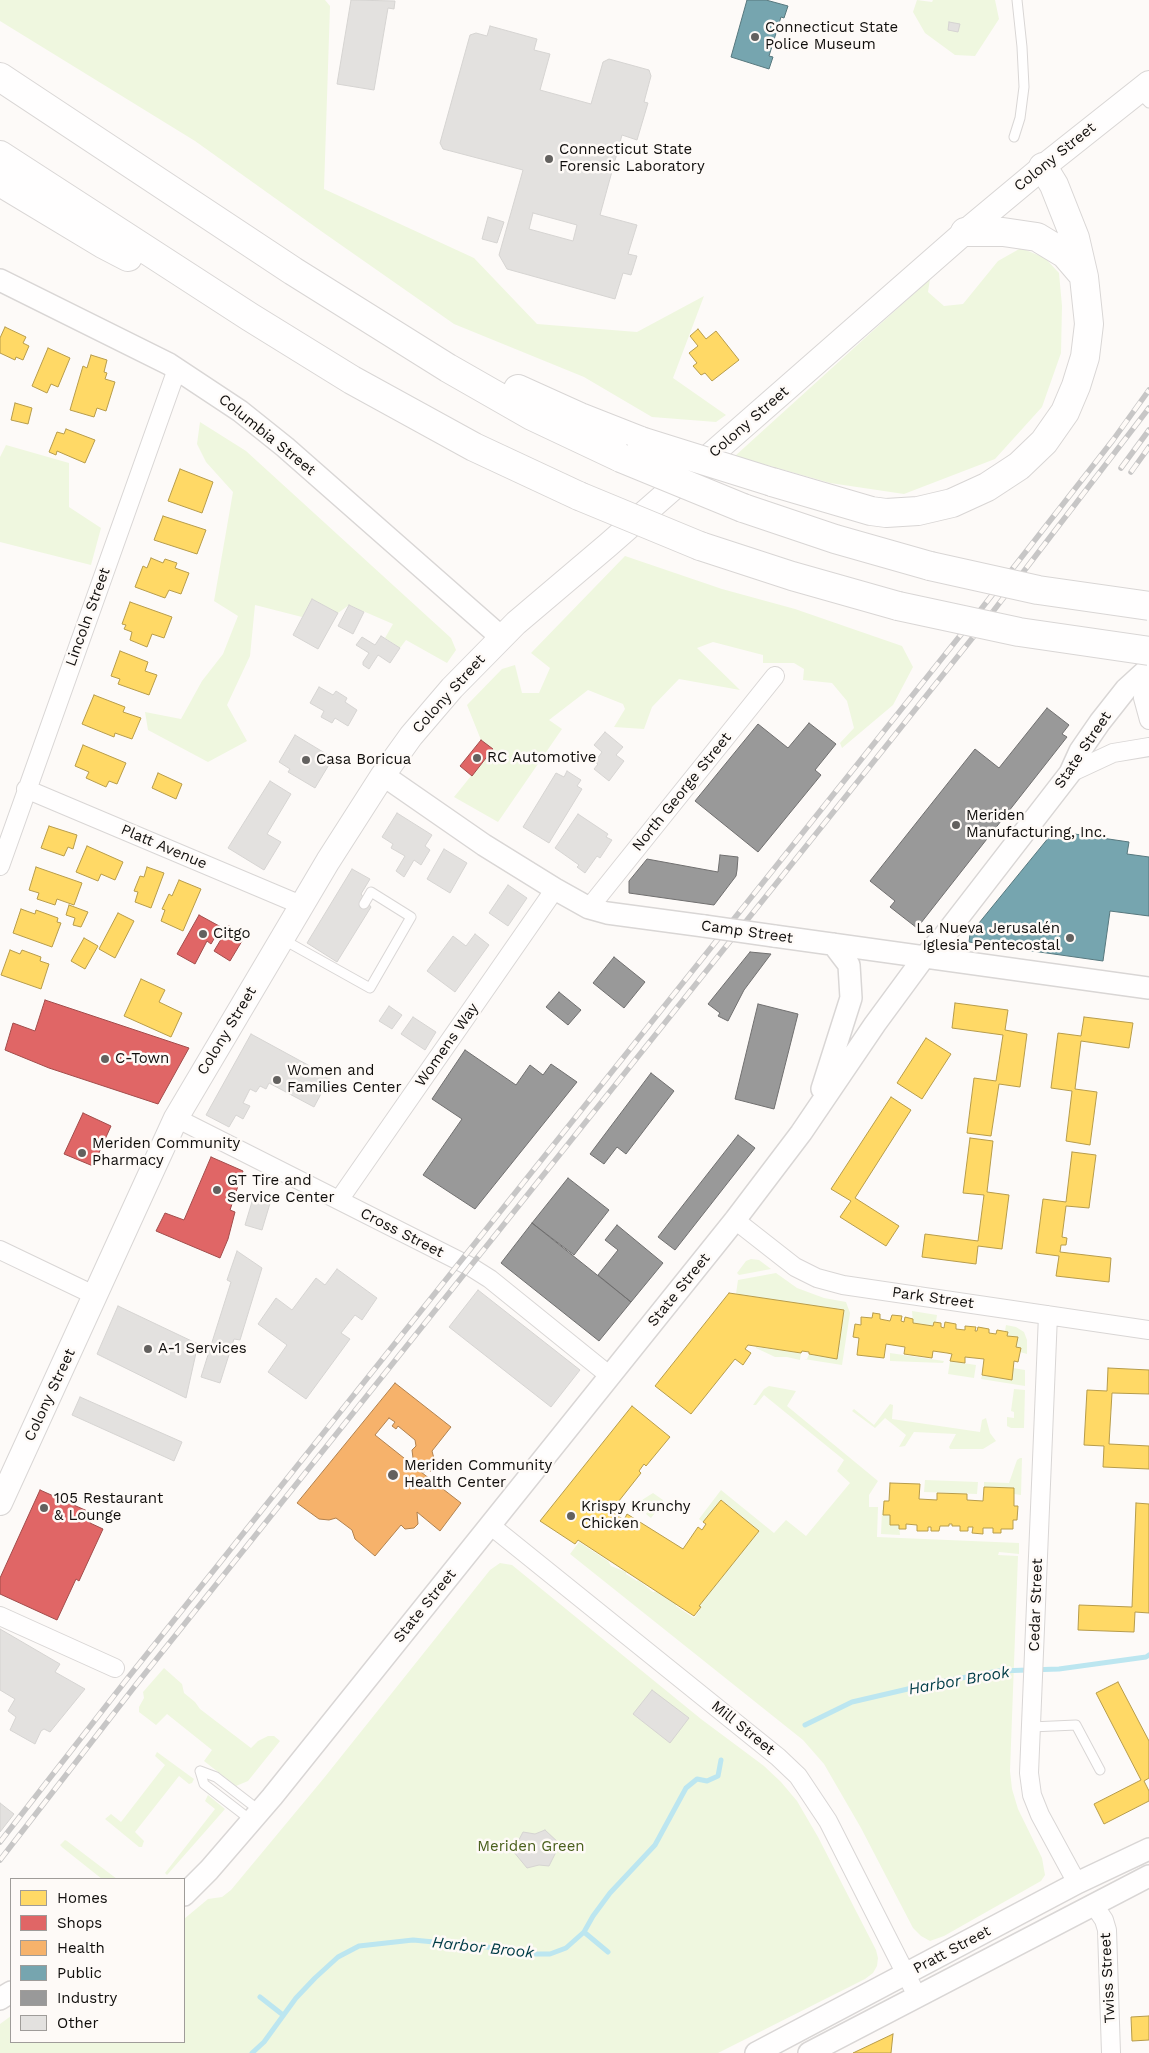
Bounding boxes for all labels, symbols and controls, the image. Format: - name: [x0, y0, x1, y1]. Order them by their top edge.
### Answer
- place label: Connecticut State Police Museum: [765, 19, 898, 54]
- marker: Connecticut State Police Museum: [749, 31, 761, 43]
- street label: Colony Street: [1010, 119, 1100, 195]
- place label: Connecticut State Forensic Laboratory: [559, 141, 705, 176]
- marker: Connecticut State Forensic Laboratory: [543, 153, 555, 165]
- street label: Colony Street: [705, 382, 793, 462]
- street label: Columbia Street: [215, 390, 319, 480]
- street label: Lincoln Street: [62, 565, 114, 669]
- street label: Colony Street: [409, 651, 489, 737]
- street label: State Street: [1051, 708, 1115, 792]
- street label: North George Street: [629, 729, 735, 855]
- place label: RC Automotive: [487, 749, 596, 767]
- place label: Casa Boricua: [316, 751, 411, 769]
- marker: RC Automotive: [471, 752, 483, 764]
- marker: Casa Boricua: [300, 754, 312, 766]
- place label: Meriden Manufacturing, Inc.: [966, 807, 1106, 842]
- marker: Meriden Manufacturing, Inc.: [950, 819, 962, 831]
- street label: Platt Avenue: [118, 821, 210, 873]
- street label: Camp Street: [700, 917, 794, 947]
- place label: La Nueva Jerusalén Iglesia Pentecostal: [916, 920, 1060, 955]
- place label: Citgo: [213, 925, 251, 943]
- marker: Citgo: [197, 928, 209, 940]
- marker: La Nueva Jerusalén Iglesia Pentecostal: [1064, 932, 1076, 944]
- street label: Colony Street: [194, 984, 260, 1078]
- street label: Womens Way: [412, 1000, 482, 1090]
- place label: C-Town: [115, 1050, 169, 1068]
- marker: C-Town: [99, 1053, 111, 1065]
- place label: Women and Families Center: [287, 1062, 402, 1097]
- marker: Women and Families Center: [271, 1074, 283, 1086]
- place label: Meriden Community Pharmacy: [92, 1135, 240, 1170]
- marker: Meriden Community Pharmacy: [76, 1147, 88, 1159]
- place label: GT Tire and Service Center: [227, 1172, 335, 1207]
- marker: GT Tire and Service Center: [211, 1184, 223, 1196]
- street label: Cross Street: [357, 1204, 447, 1262]
- street label: State Street: [644, 1250, 714, 1330]
- street label: Park Street: [891, 1283, 975, 1313]
- place label: A-1 Services: [158, 1340, 247, 1358]
- marker: A-1 Services: [142, 1343, 154, 1355]
- street label: Colony Street: [21, 1346, 79, 1444]
- place label: Meriden Community Health Center: [404, 1457, 552, 1492]
- marker: Meriden Community Health Center: [386, 1468, 400, 1482]
- place label: 105 Restaurant & Lounge: [54, 1490, 163, 1525]
- place label: Krispy Krunchy Chicken: [581, 1498, 691, 1533]
- marker: 105 Restaurant & Lounge: [38, 1502, 50, 1514]
- marker: Krispy Krunchy Chicken: [565, 1510, 577, 1522]
- street label: Cedar Street: [1025, 1558, 1047, 1652]
- street label: State Street: [390, 1566, 460, 1646]
- water label: Harbor Brook: [907, 1663, 1011, 1699]
- street label: Mill Street: [708, 1697, 778, 1759]
- park label: Meriden Green: [477, 1838, 585, 1856]
- legend: [10, 1878, 185, 2043]
- text: Homes: [57, 1889, 108, 1907]
- text: Shops: [57, 1914, 102, 1932]
- street label: Pratt Street: [910, 1922, 994, 1978]
- street label: Twiss Street: [1097, 1932, 1119, 2024]
- water label: Harbor Brook: [431, 1933, 535, 1963]
- text: Health: [57, 1939, 105, 1957]
- text: Public: [57, 1964, 102, 1982]
- text: Industry: [57, 1989, 117, 2007]
- text: Other: [57, 2014, 99, 2032]

